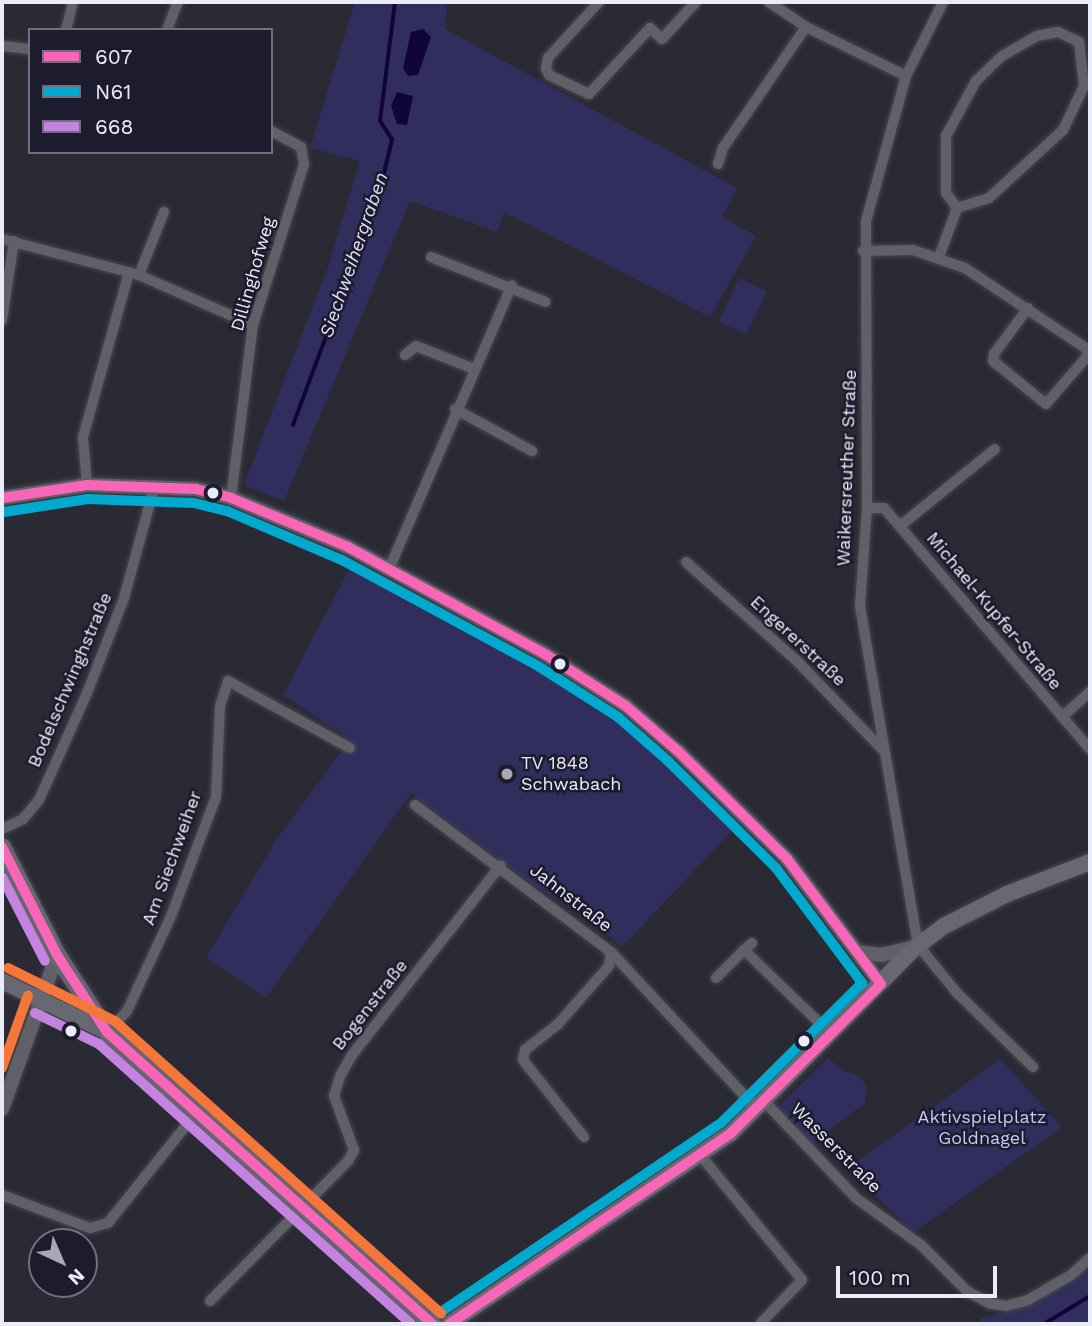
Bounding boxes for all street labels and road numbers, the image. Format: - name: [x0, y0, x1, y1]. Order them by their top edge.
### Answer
- street label: Dillinghofweg: [226, 214, 280, 334]
- street label: Waikersreuther Straße: [833, 369, 861, 567]
- street label: Michael-Kupfer-Straße: [922, 528, 1066, 694]
- street label: Bodelschwinghstraße: [23, 589, 117, 771]
- street label: Engererstraße: [746, 591, 850, 691]
- street label: Am Siechweiher: [138, 788, 206, 928]
- street label: Jahnstraße: [526, 859, 616, 937]
- street label: Bogenstraße: [328, 955, 412, 1055]
- street label: Wasserstraße: [786, 1098, 886, 1198]

